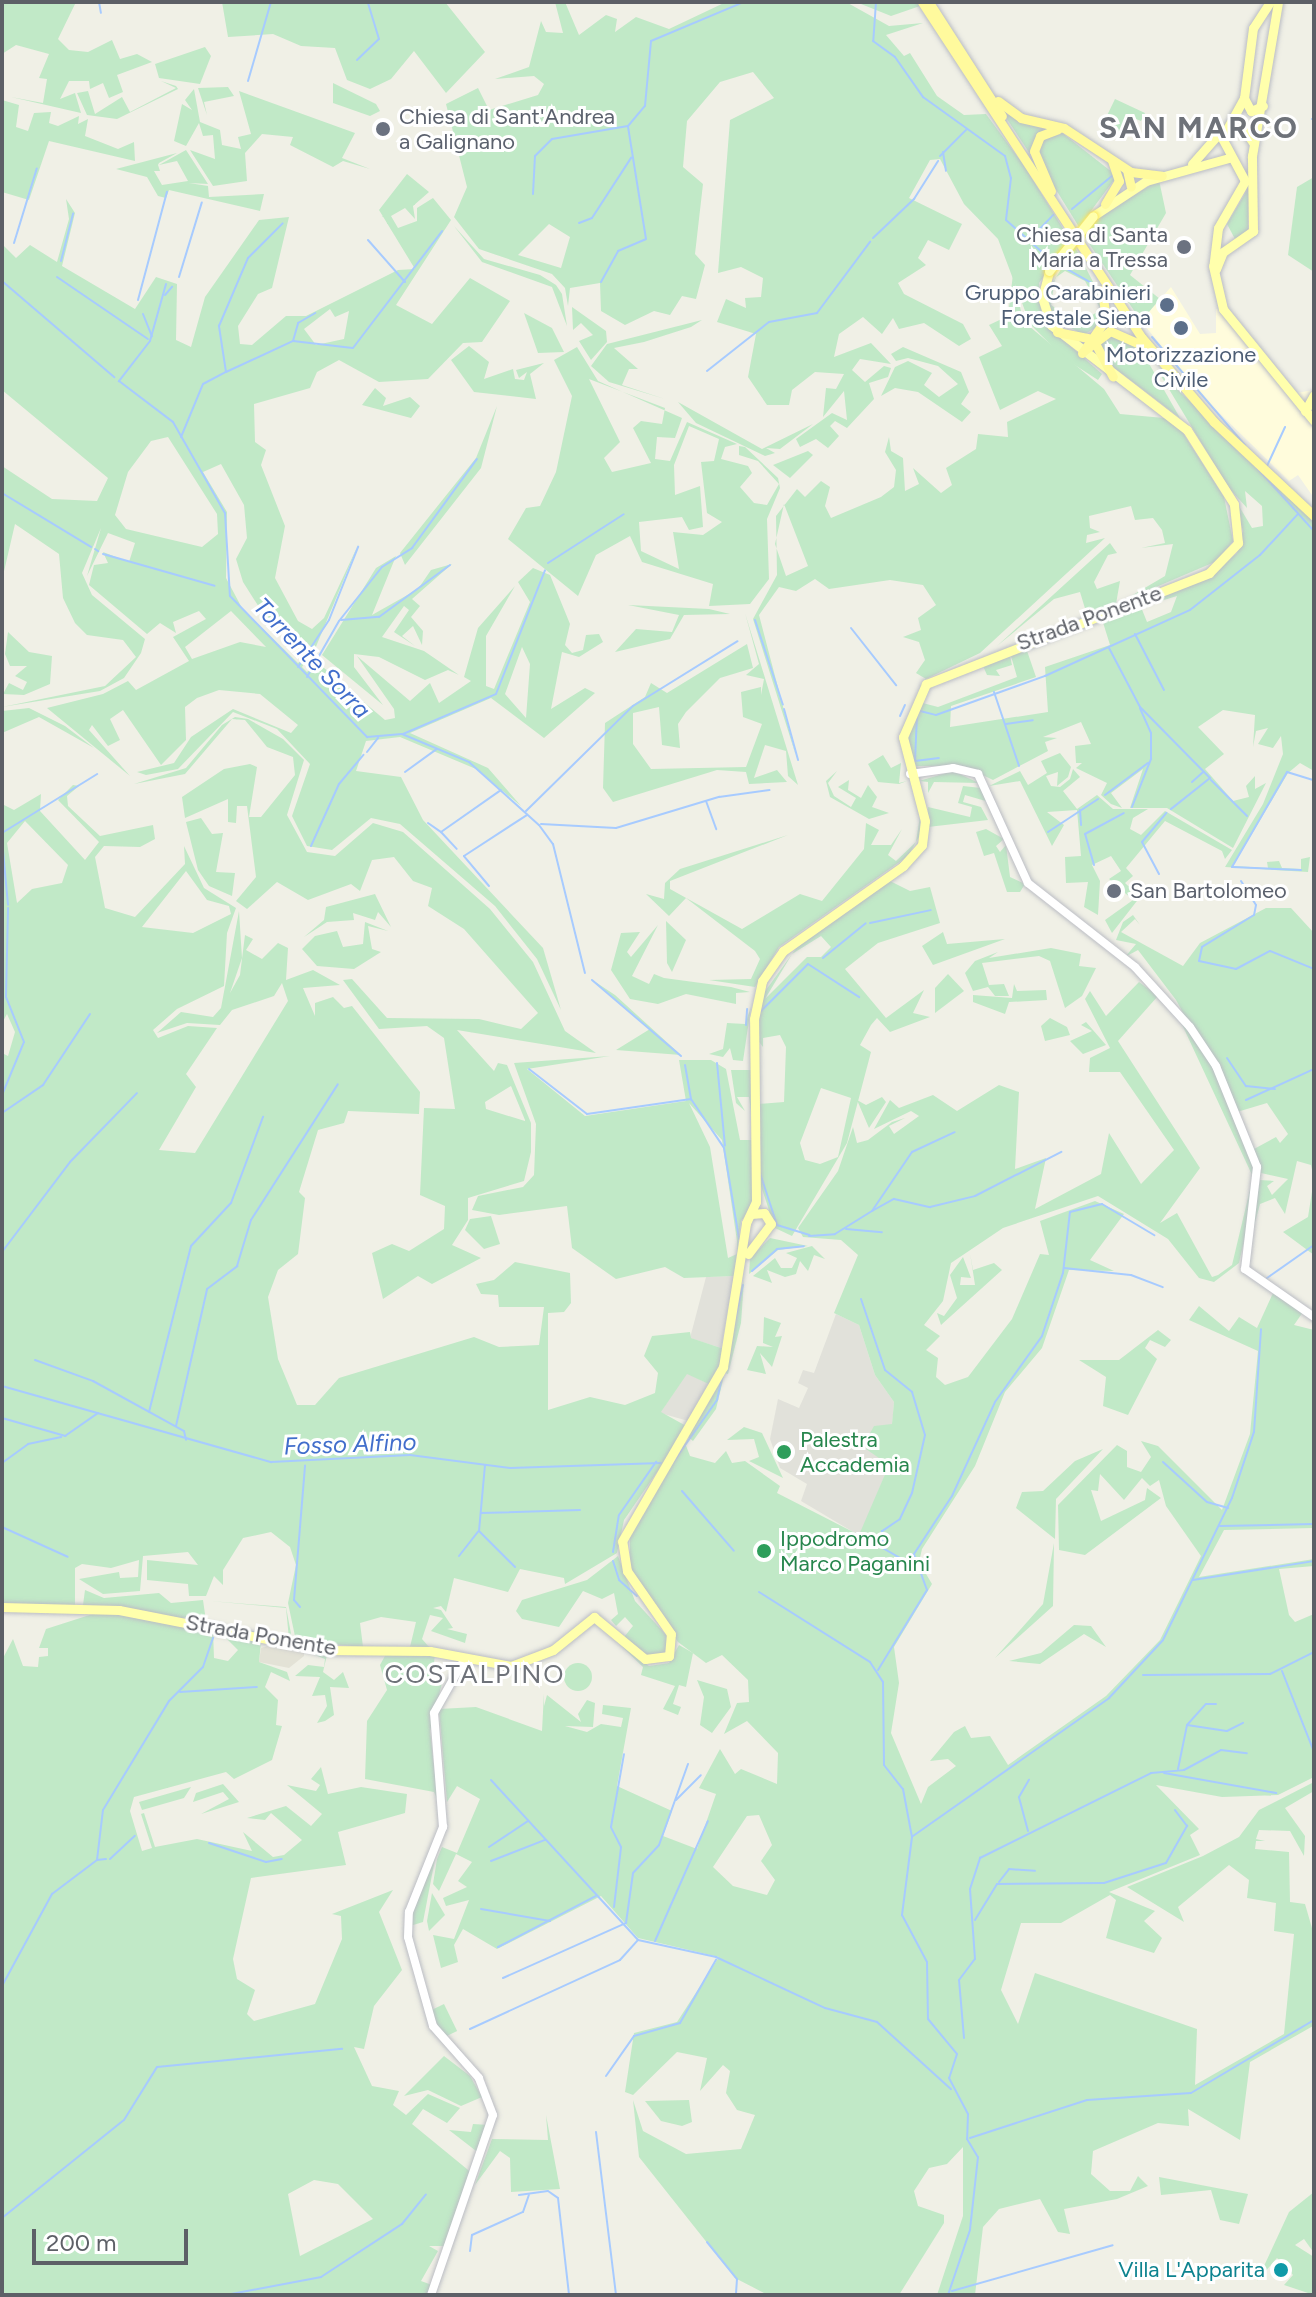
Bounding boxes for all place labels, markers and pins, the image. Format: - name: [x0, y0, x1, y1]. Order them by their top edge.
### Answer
- place label: Chiesa di Sant'Andrea a Galignano: [399, 103, 615, 154]
- marker: Chiesa di Sant'Andrea a Galignano: [374, 120, 392, 138]
- place label: Chiesa di Santa Maria a Tressa: [1016, 221, 1168, 272]
- marker: Chiesa di Santa Maria a Tressa: [1175, 238, 1193, 256]
- place label: Gruppo Carabinieri Forestale Siena: [965, 279, 1151, 330]
- marker: Gruppo Carabinieri Forestale Siena: [1158, 296, 1176, 314]
- marker: Motorizzazione Civile: [1172, 319, 1190, 337]
- place label: Motorizzazione Civile: [1106, 341, 1256, 392]
- place label: San Bartolomeo: [1130, 878, 1287, 904]
- marker: San Bartolomeo: [1105, 882, 1123, 900]
- place label: Palestra Accademia: [800, 1426, 910, 1478]
- marker: Palestra Accademia: [775, 1443, 793, 1461]
- place label: Ippodromo Marco Paganini: [780, 1525, 930, 1576]
- marker: Ippodromo Marco Paganini: [755, 1542, 773, 1560]
- place label: Villa L'Apparita: [1118, 2257, 1265, 2283]
- marker: Villa L'Apparita: [1272, 2261, 1290, 2279]

